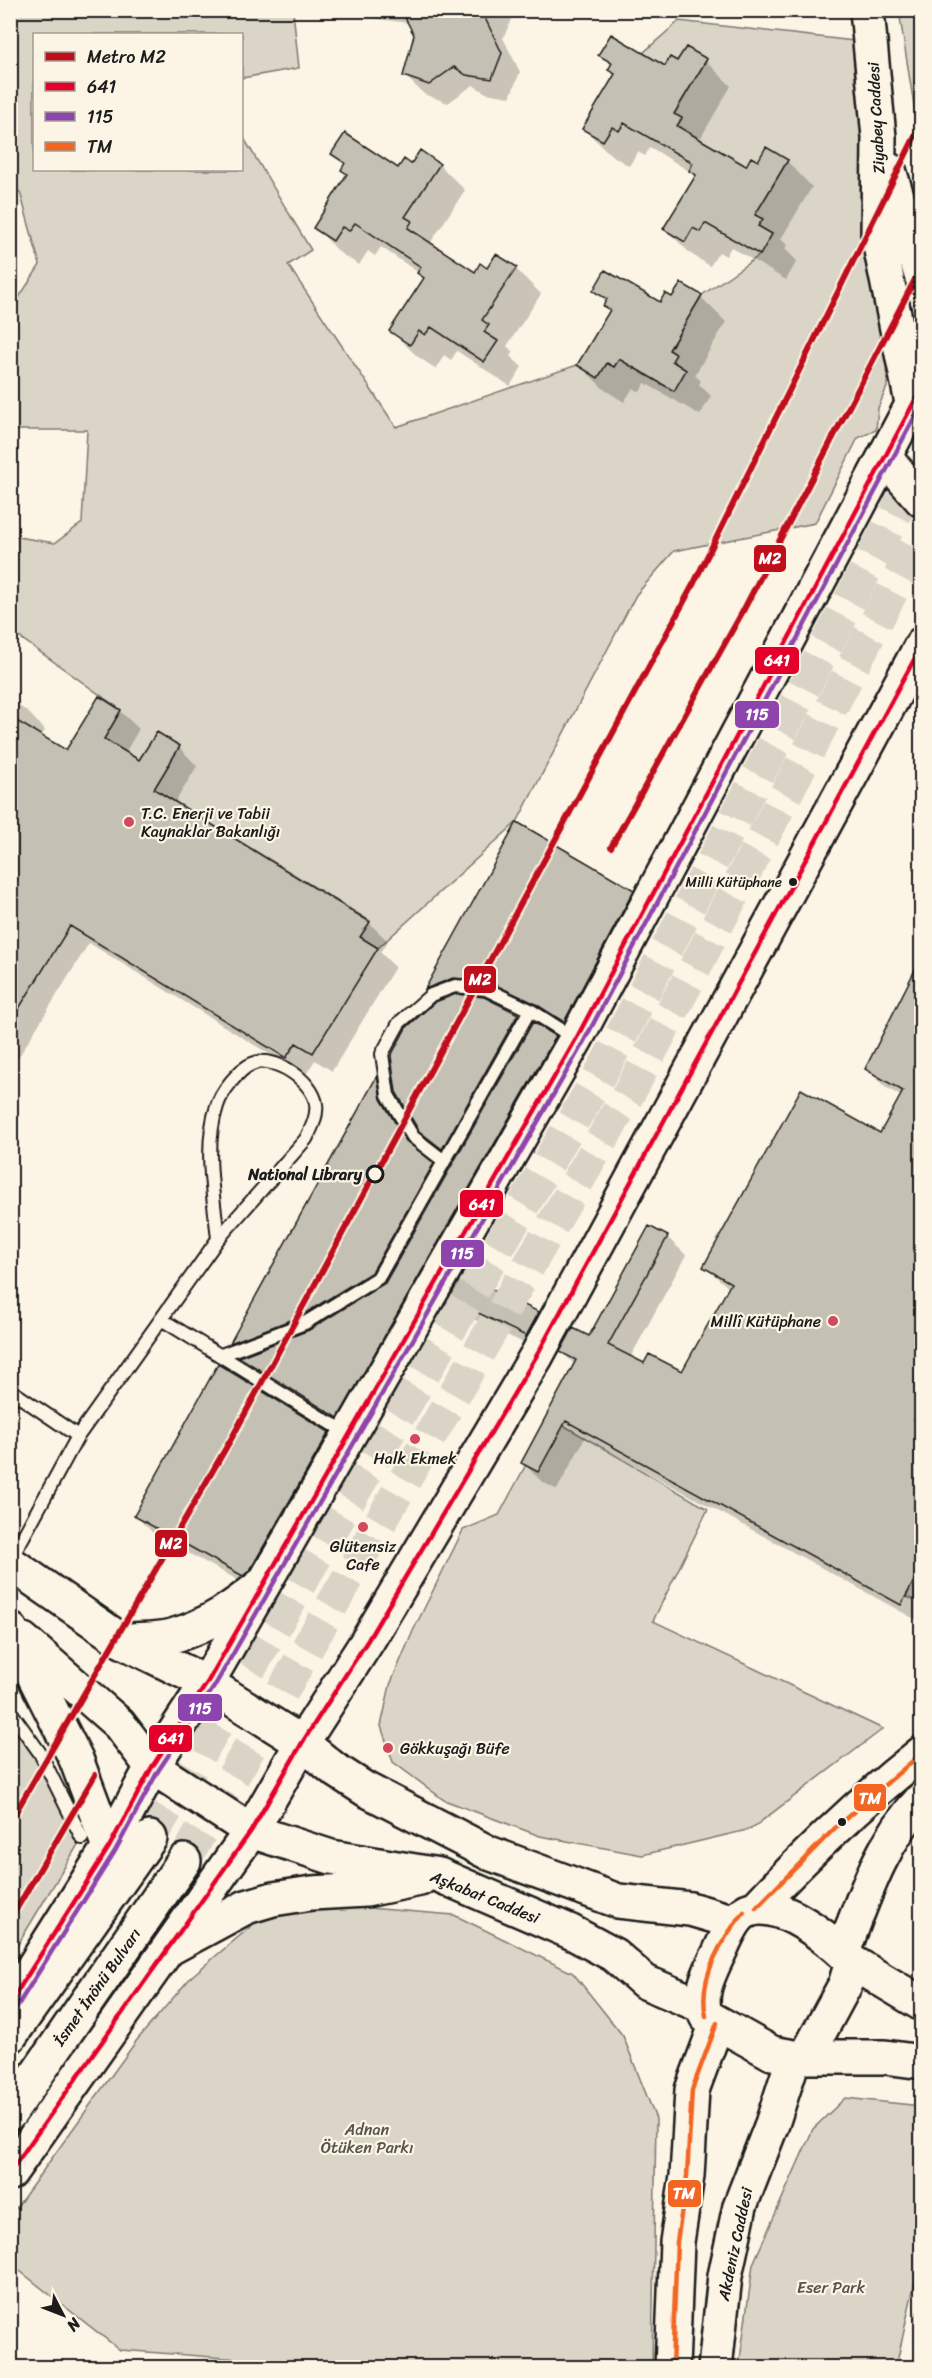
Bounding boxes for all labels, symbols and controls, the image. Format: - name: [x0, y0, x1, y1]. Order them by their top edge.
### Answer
- legend: [33, 33, 243, 171]
- text: Metro M2: [87, 41, 166, 73]
- street label: Ziyabey Caddesi: [859, 61, 893, 175]
- text: 641: [87, 71, 116, 103]
- text: 115: [87, 101, 113, 133]
- text: TM: [87, 131, 113, 163]
- line badge: M2: [753, 544, 787, 573]
- text: M2: [758, 544, 782, 573]
- line badge: 641: [754, 646, 800, 675]
- text: 641: [763, 646, 790, 675]
- line badge: 115: [734, 700, 780, 729]
- text: 115: [745, 700, 769, 729]
- place label: T.C. Enerji ve Tabii Kaynaklar Bakanlığı: [141, 799, 280, 846]
- marker: T.C. Enerji ve Tabii Kaynaklar Bakanlığı: [122, 815, 136, 829]
- place label: Milli Kütüphane: [686, 870, 782, 895]
- marker: Milli Kütüphane: [787, 876, 799, 888]
- line badge: M2: [463, 965, 497, 994]
- text: M2: [468, 965, 492, 994]
- place label: National Library: [247, 1160, 363, 1189]
- marker: National Library: [366, 1165, 384, 1183]
- line badge: 641: [459, 1189, 504, 1218]
- text: 641: [468, 1190, 495, 1219]
- line badge: 115: [440, 1239, 485, 1268]
- text: 115: [450, 1239, 474, 1268]
- place label: Millî Kütüphane: [710, 1307, 821, 1336]
- marker: Millî Kütüphane: [826, 1314, 840, 1328]
- marker: Halk Ekmek: [408, 1432, 422, 1446]
- place label: Halk Ekmek: [374, 1444, 457, 1473]
- marker: Glütensiz Cafe: [356, 1520, 370, 1534]
- line badge: M2: [154, 1529, 188, 1558]
- text: M2: [159, 1529, 183, 1558]
- place label: Glütensiz Cafe: [330, 1532, 397, 1579]
- line badge: 115: [177, 1693, 223, 1722]
- text: 115: [188, 1694, 212, 1723]
- line badge: 641: [148, 1724, 193, 1753]
- text: 641: [157, 1724, 184, 1753]
- place label: Gökkuşağı Büfe: [400, 1734, 510, 1763]
- marker: Gökkuşağı Büfe: [381, 1741, 395, 1755]
- line badge: TM: [853, 1783, 887, 1812]
- text: TM: [859, 1784, 882, 1813]
- unlabelled marker: [836, 1816, 848, 1828]
- street label: Aşkabat Caddesi: [425, 1862, 545, 1932]
- street label: İsmet İnönü Bulvarı: [45, 1922, 149, 2053]
- park label: Adnan Ötüken Parkı: [321, 2115, 413, 2162]
- line badge: TM: [667, 2179, 702, 2208]
- text: TM: [673, 2179, 696, 2208]
- street label: Akdeniz Caddesi: [709, 2184, 761, 2304]
- park label: Eser Park: [797, 2273, 865, 2302]
- north arrow: [33, 2285, 93, 2345]
- text: N: [59, 2310, 89, 2339]

